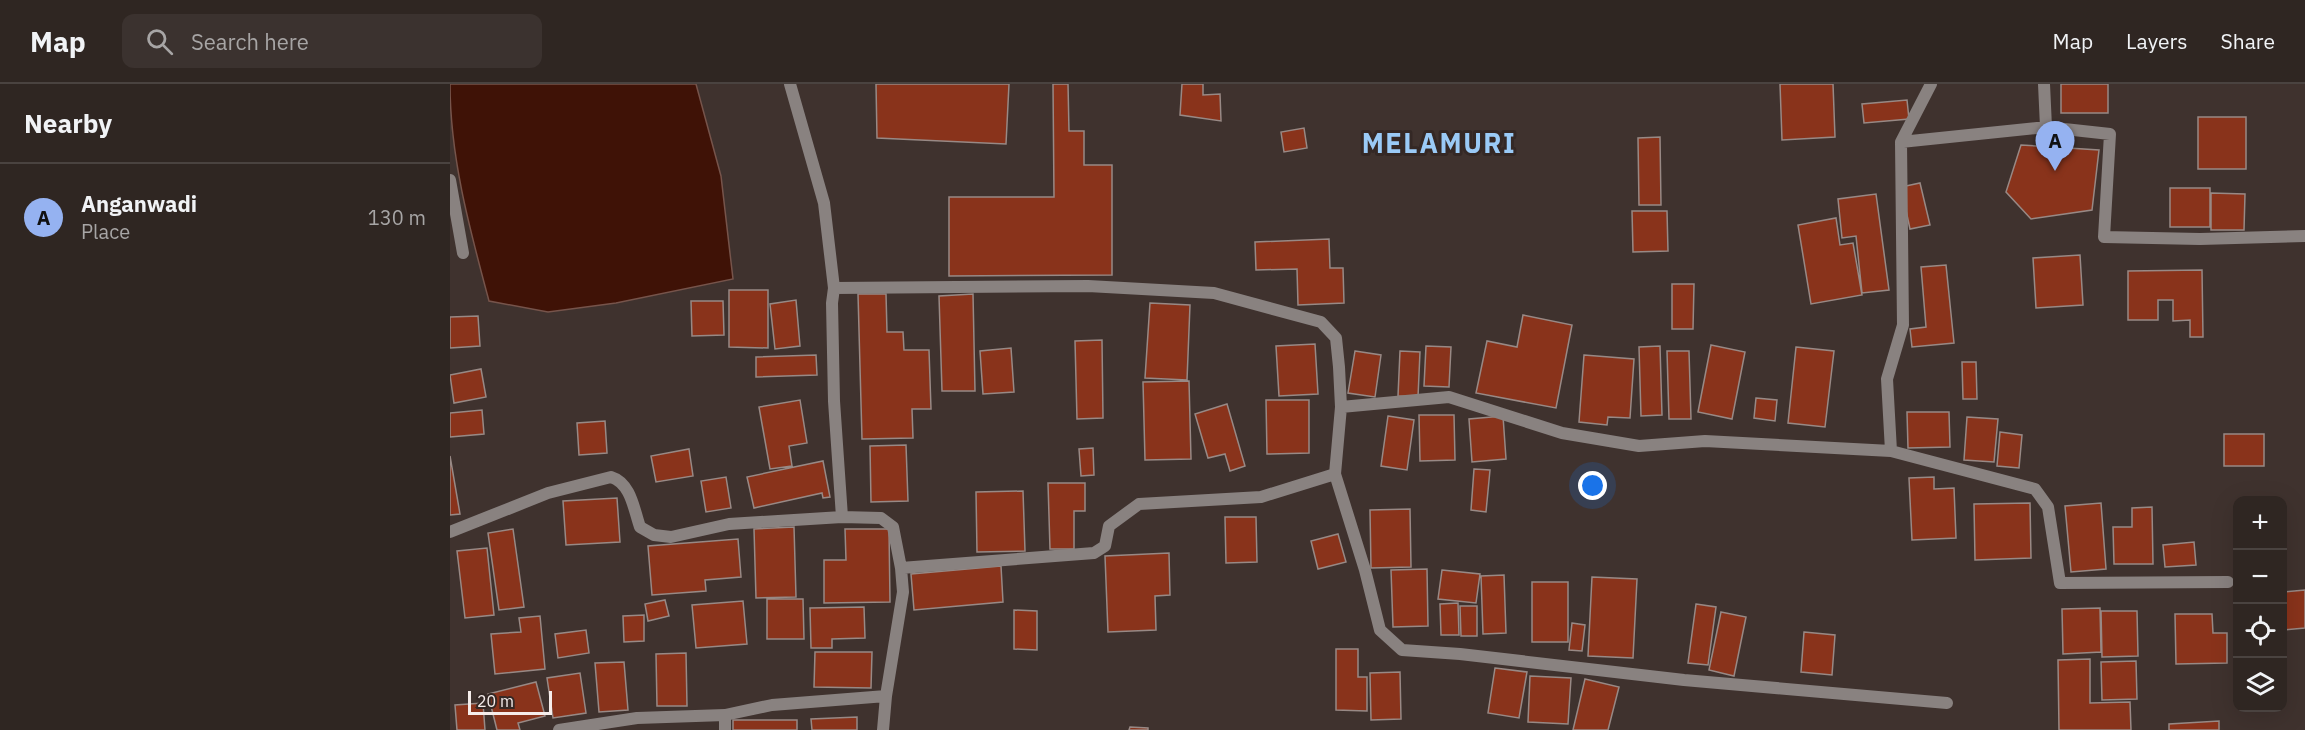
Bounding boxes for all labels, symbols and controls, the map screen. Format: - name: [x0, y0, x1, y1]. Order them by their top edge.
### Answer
- search box: [122, 14, 542, 68]
- text: Map: [30, 23, 86, 60]
- icon: search: [143, 25, 176, 58]
- text: Search here: [191, 27, 309, 56]
- text: Map: [2053, 27, 2093, 55]
- text: Layers: [2126, 27, 2188, 55]
- text: Share: [2221, 27, 2275, 55]
- text: Nearby: [24, 106, 112, 140]
- pin: A: [2036, 122, 2074, 171]
- district label: MELAMURI: [1362, 125, 1516, 160]
- text: Anganwadi: [81, 189, 197, 218]
- text: A: [37, 204, 50, 231]
- text: 130 m: [368, 204, 426, 231]
- text: Place: [81, 218, 130, 245]
- your location: [1578, 471, 1607, 500]
- map controls: [2233, 496, 2287, 712]
- button: +: [2233, 496, 2287, 550]
- button: −: [2233, 550, 2287, 604]
- button: locate: [2233, 604, 2287, 658]
- button: layers: [2233, 658, 2287, 712]
- scale bar: [468, 688, 552, 716]
- text: 20 m: [477, 691, 514, 711]

